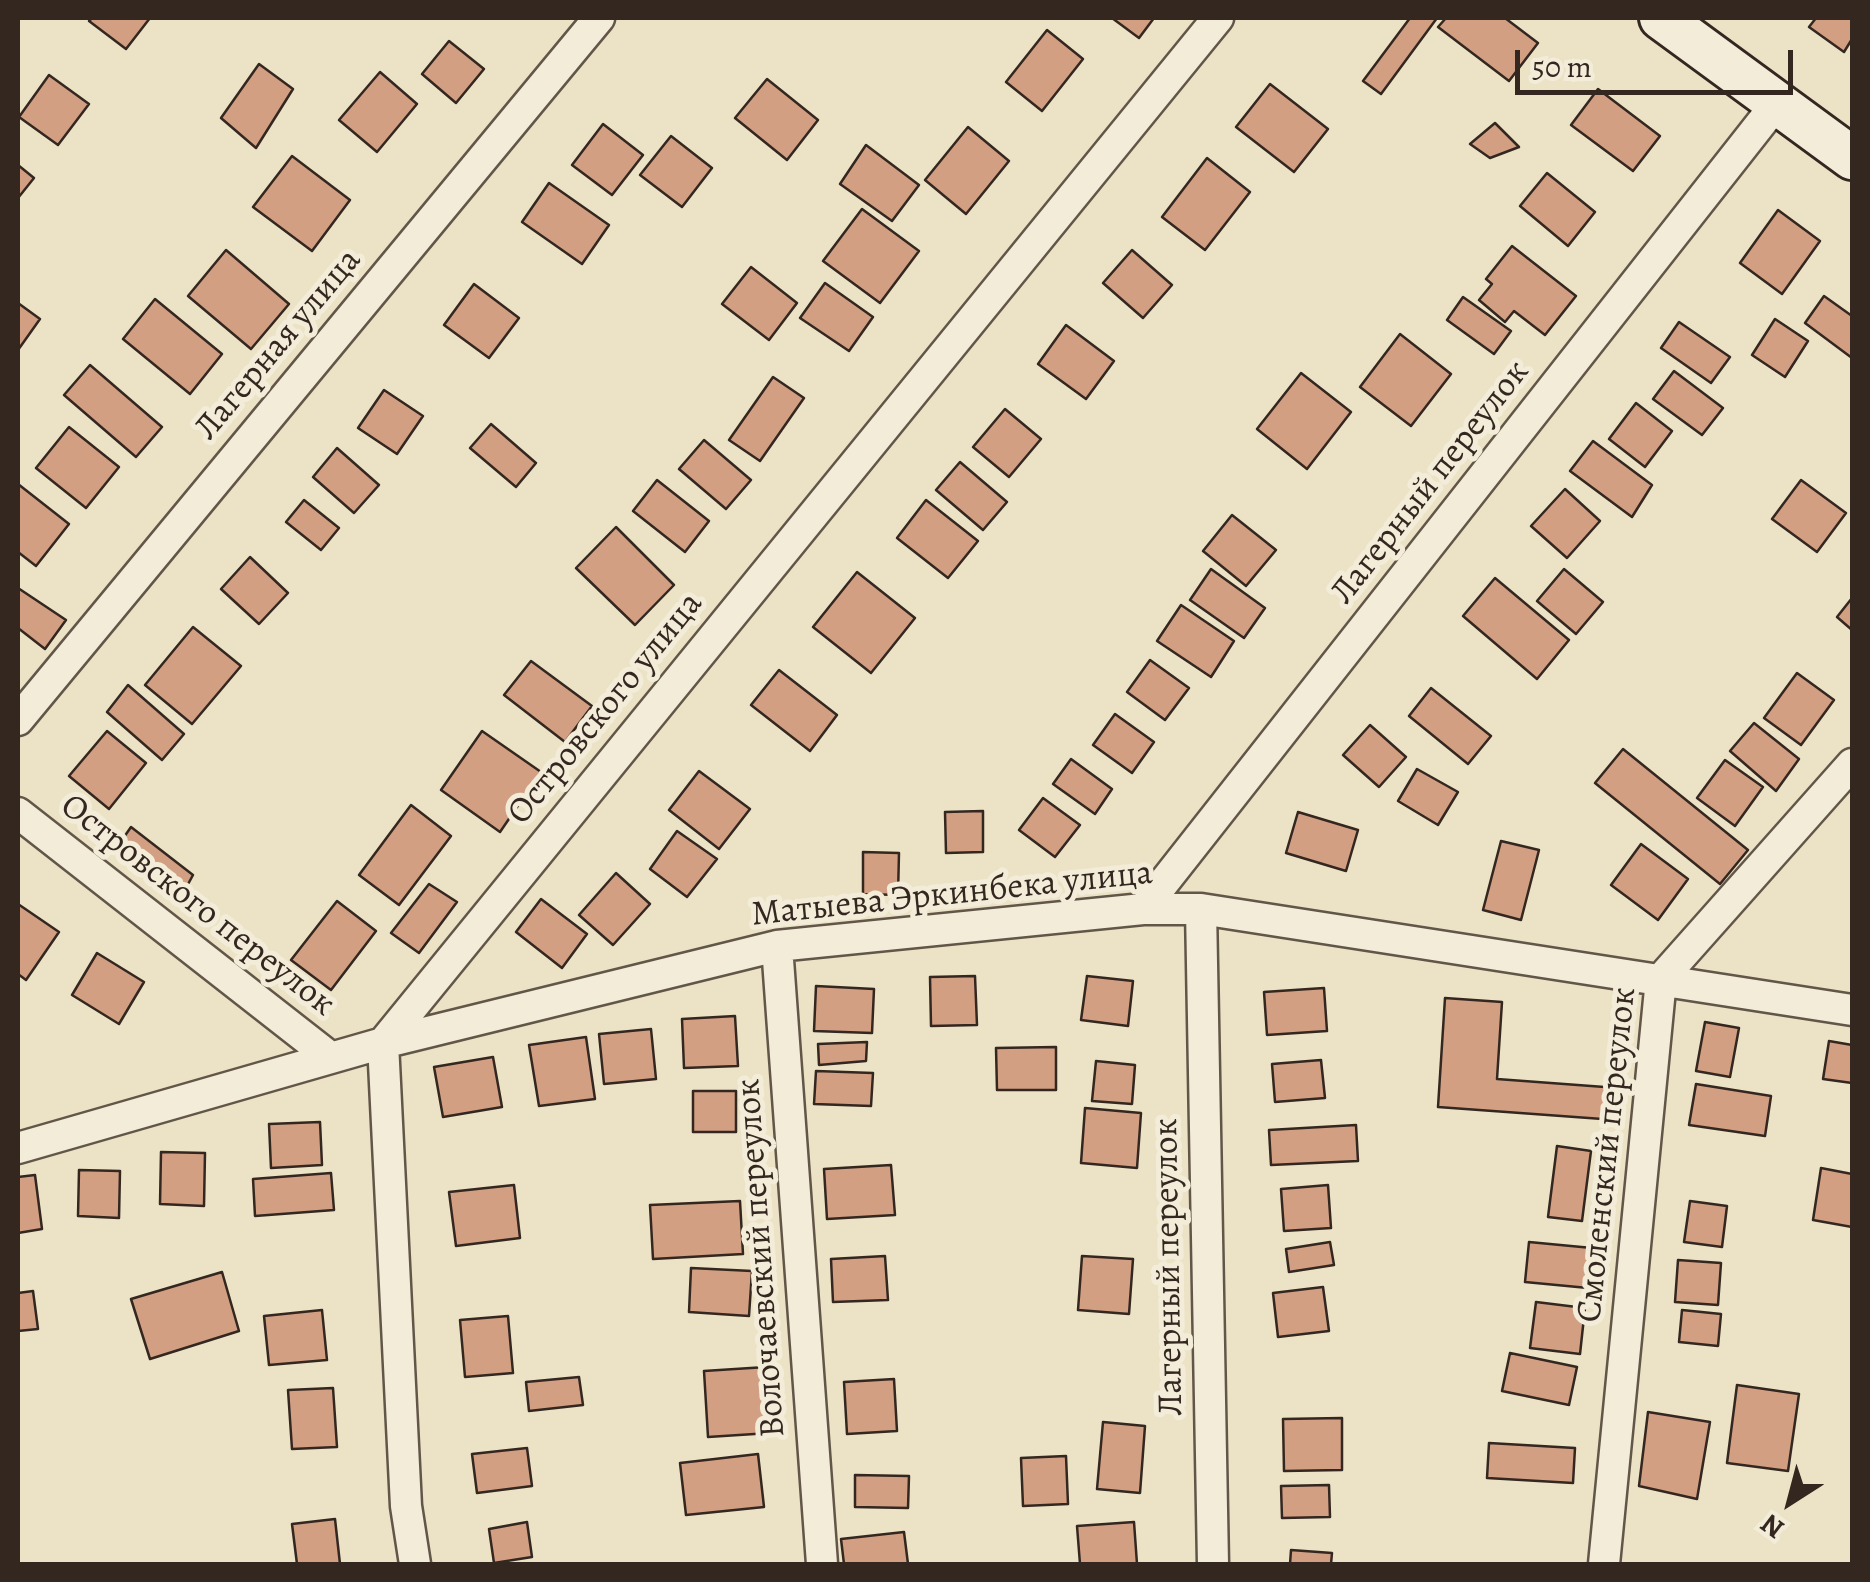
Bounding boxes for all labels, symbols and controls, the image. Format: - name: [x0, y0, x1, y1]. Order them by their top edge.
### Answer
- scale bar: [1520, 30, 1798, 92]
- text: 50 m: [1532, 47, 1592, 87]
- street label: Лагерная улица: [187, 241, 371, 449]
- street label: Лагерный переулок: [1323, 353, 1539, 613]
- street label: Островского улица: [500, 584, 712, 834]
- street label: Островского переулок: [51, 786, 343, 1026]
- street label: Матыева Эркинбека улица: [749, 853, 1155, 937]
- street label: Смоленский переулок: [1570, 985, 1646, 1325]
- street label: Волочаевский переулок: [729, 1077, 795, 1439]
- street label: Лагерный переулок: [1146, 1118, 1194, 1416]
- north arrow: [1740, 1452, 1840, 1552]
- text: N: [1753, 1505, 1792, 1548]

